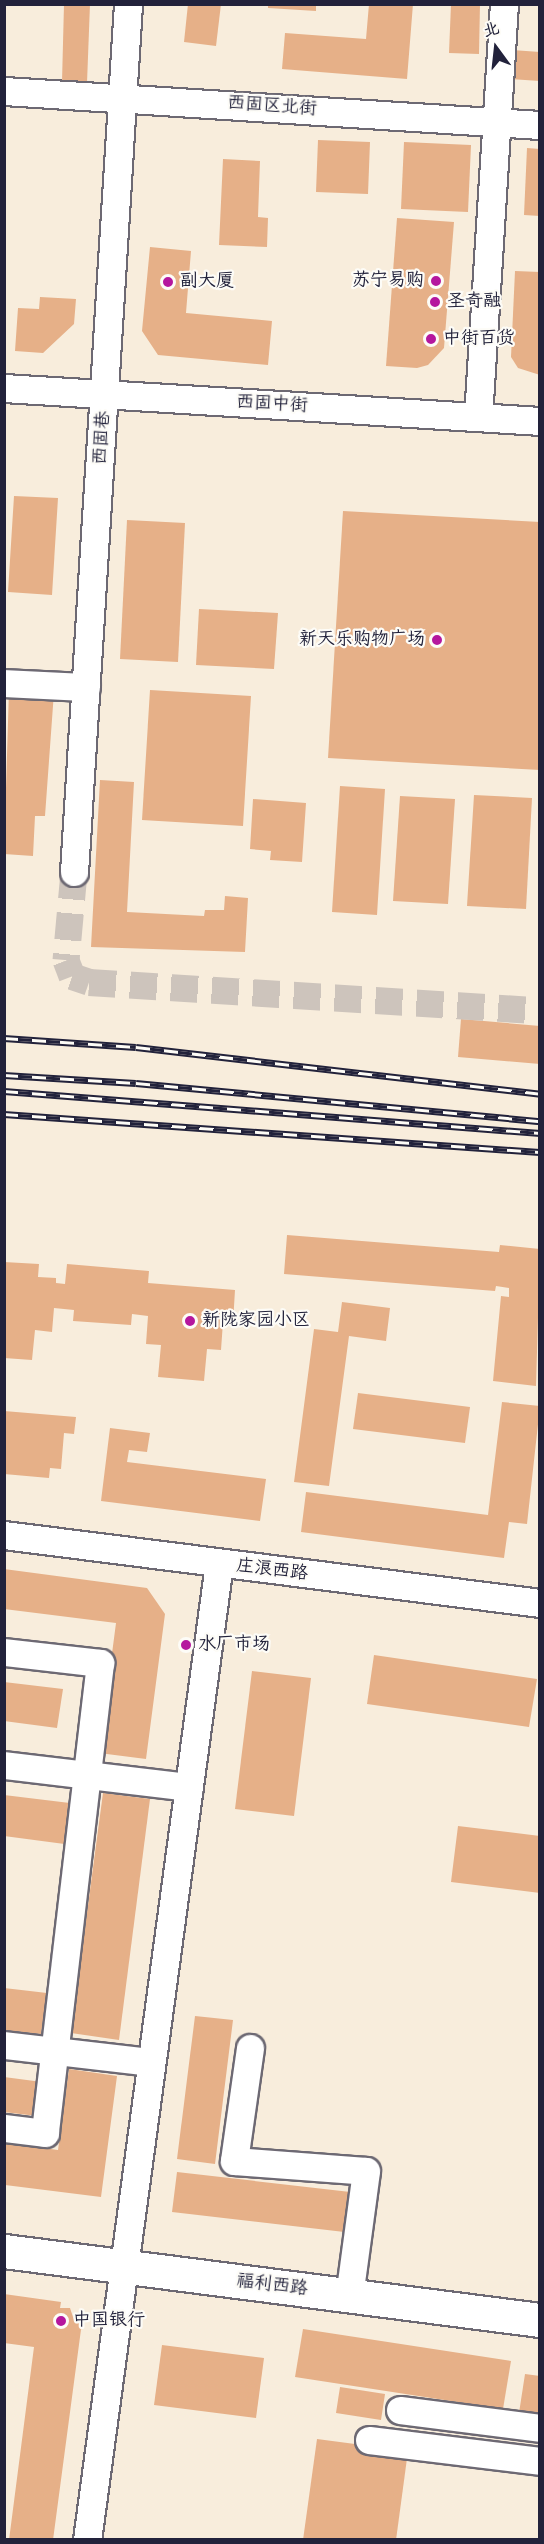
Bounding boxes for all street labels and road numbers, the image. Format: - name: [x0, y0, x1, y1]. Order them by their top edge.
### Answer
- street label: 西固区北街: [226, 93, 318, 121]
- street label: 西固中街: [235, 392, 309, 418]
- street label: 西固巷: [90, 410, 116, 466]
- street label: 庄浪西路: [235, 1556, 309, 1586]
- street label: 福利西路: [235, 2271, 309, 2301]

